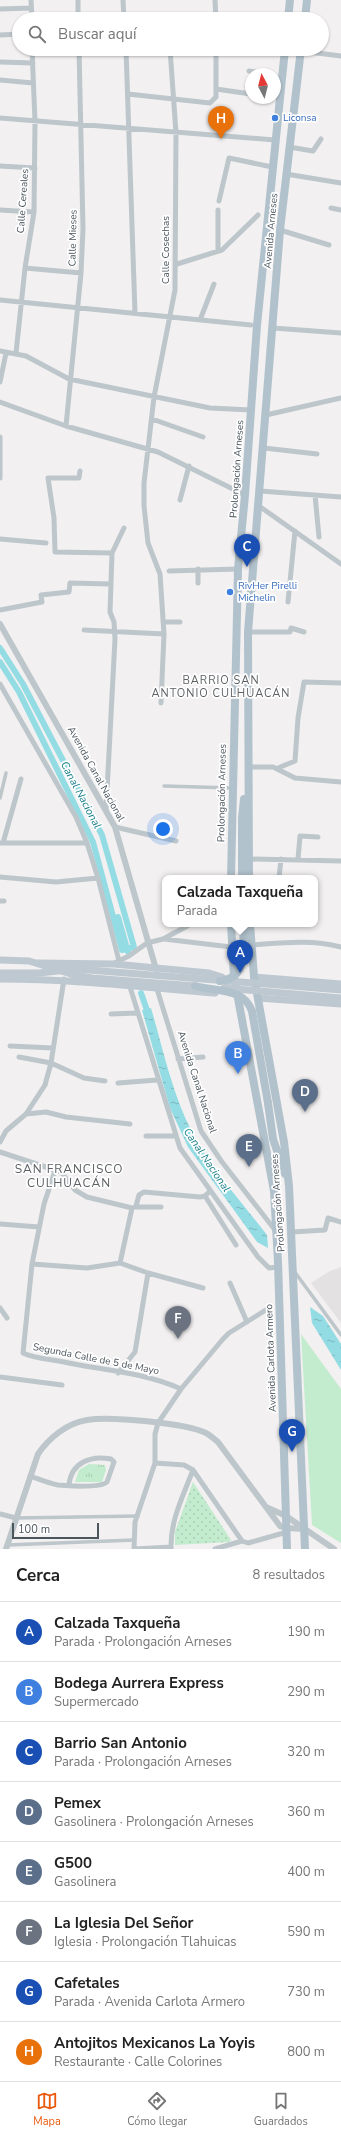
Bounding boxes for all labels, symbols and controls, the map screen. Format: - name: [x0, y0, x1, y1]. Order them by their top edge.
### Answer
- search box: [12, 12, 329, 56]
- icon: search: [26, 23, 48, 45]
- text: Buscar aquí: [58, 24, 136, 44]
- north arrow: [245, 68, 281, 104]
- pin: H: [208, 106, 234, 139]
- place label: Liconsa: [283, 111, 317, 125]
- marker: Liconsa: [270, 113, 280, 123]
- street label: Calle Cereales: [14, 168, 32, 234]
- street label: Avenida Arneses: [261, 192, 281, 269]
- street label: Calle Mieses: [66, 209, 80, 267]
- street label: Calle Cosechas: [159, 216, 173, 284]
- street label: Prolongación Arneses: [227, 419, 247, 518]
- pin: C: [234, 534, 260, 567]
- place label: RivHer Pirelli Michelin: [238, 579, 297, 605]
- marker: RivHer Pirelli Michelin: [225, 587, 235, 597]
- district label: BARRIO SAN ANTONIO CULHUACÁN: [152, 673, 290, 701]
- street label: Avenida Canal Nacional: [65, 724, 127, 824]
- street label: Prolongación Arneses: [214, 744, 230, 842]
- water label: Canal Nacional: [58, 759, 104, 831]
- your location: [153, 819, 173, 839]
- popup: [162, 875, 318, 927]
- text: Calzada Taxqueña: [177, 882, 303, 902]
- text: Parada: [177, 902, 217, 920]
- pin: A: [227, 940, 253, 973]
- street label: Avenida Canal Nacional: [174, 1029, 220, 1135]
- pin: B: [225, 1041, 251, 1074]
- pin: D: [292, 1079, 318, 1112]
- water label: Canal Nacional: [180, 1125, 234, 1195]
- pin: E: [236, 1134, 262, 1167]
- street label: Prolongación Arneses: [268, 1153, 288, 1252]
- district label: SAN FRANCISCO CULHUACÁN: [15, 1161, 123, 1191]
- street label: Avenida Carlota Armero: [262, 1303, 280, 1412]
- pin: F: [165, 1306, 191, 1339]
- street label: Segunda Calle de 5 de Mayo: [32, 1340, 161, 1378]
- pin: G: [279, 1419, 305, 1452]
- scale bar: [12, 1521, 99, 1540]
- text: 100 m: [18, 1522, 50, 1537]
- text: Cerca: [16, 1564, 60, 1587]
- text: 8 resultados: [253, 1566, 325, 1584]
- text: Calzada Taxqueña: [54, 1613, 181, 1633]
- text: A: [24, 1623, 34, 1641]
- text: 190 m: [287, 1623, 325, 1641]
- text: Parada · Prolongación Arneses: [54, 1633, 232, 1651]
- text: Bodega Aurrera Express: [54, 1673, 224, 1693]
- text: B: [25, 1683, 33, 1701]
- text: 290 m: [287, 1683, 325, 1701]
- text: Supermercado: [54, 1693, 139, 1711]
- text: Barrio San Antonio: [54, 1733, 187, 1753]
- text: C: [25, 1743, 33, 1761]
- text: 320 m: [287, 1743, 325, 1761]
- text: Parada · Prolongación Arneses: [54, 1753, 232, 1771]
- text: Pemex: [54, 1793, 101, 1813]
- text: D: [24, 1803, 34, 1821]
- text: 360 m: [287, 1803, 325, 1821]
- text: Gasolinera · Prolongación Arneses: [54, 1813, 254, 1831]
- text: G500: [54, 1853, 92, 1873]
- text: E: [25, 1863, 33, 1881]
- text: 400 m: [287, 1863, 325, 1881]
- text: Gasolinera: [54, 1873, 116, 1891]
- text: La Iglesia Del Señor: [54, 1913, 194, 1933]
- text: F: [25, 1923, 33, 1941]
- text: 590 m: [287, 1923, 325, 1941]
- text: Iglesia · Prolongación Tlahuicas: [54, 1933, 237, 1951]
- text: Cafetales: [54, 1973, 120, 1993]
- text: G: [24, 1983, 34, 2001]
- text: 730 m: [287, 1983, 325, 2001]
- text: Parada · Avenida Carlota Armero: [54, 1993, 245, 2011]
- text: Antojitos Mexicanos La Yoyis: [54, 2033, 255, 2053]
- text: H: [24, 2043, 34, 2061]
- text: 800 m: [287, 2043, 325, 2061]
- text: Restaurante · Calle Colorines: [54, 2053, 222, 2071]
- tab: Mapa: [33, 2090, 61, 2129]
- tab: Cómo llegar: [127, 2090, 187, 2129]
- tab: Guardados: [254, 2090, 308, 2129]

